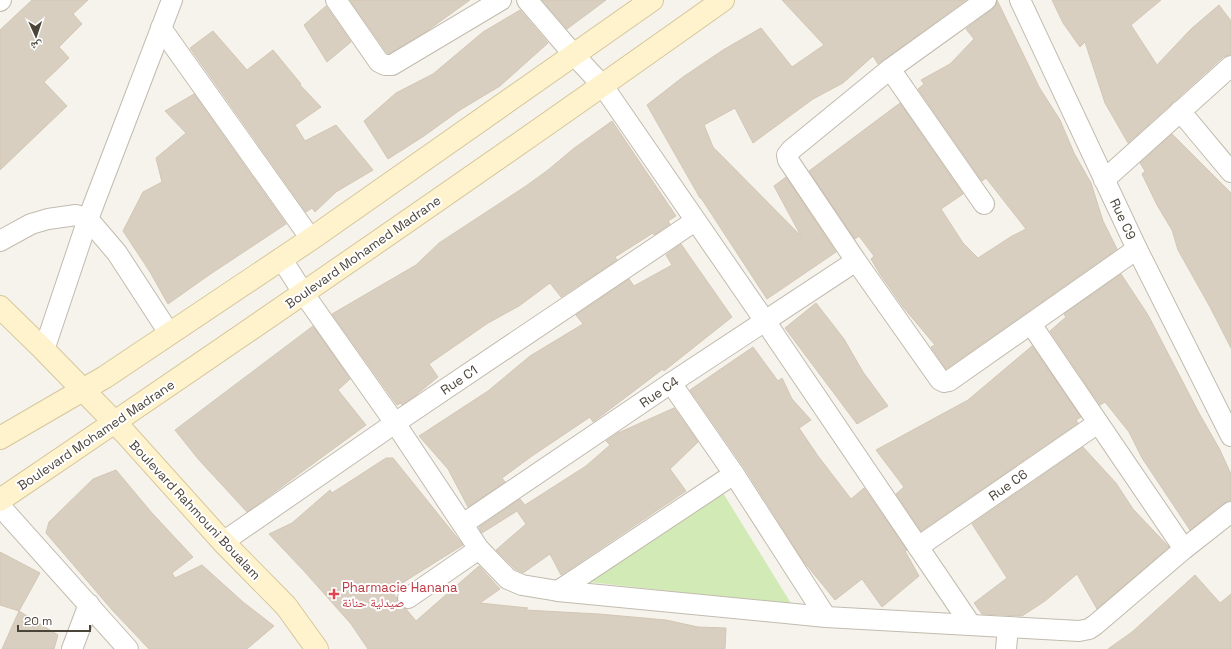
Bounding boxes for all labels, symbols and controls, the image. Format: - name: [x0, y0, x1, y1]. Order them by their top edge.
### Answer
- north arrow: [16, 16, 56, 56]
- text: ش: [30, 38, 43, 53]
- street label: Boulevard Mohamed Madrane: [282, 192, 444, 312]
- street label: Rue C9: [1106, 196, 1140, 242]
- street label: Rue C1: [437, 361, 481, 399]
- street label: Rue C4: [636, 373, 682, 411]
- street label: Boulevard Mohamed Madrane: [14, 376, 178, 494]
- street label: Boulevard Rahmouni Boualam: [126, 437, 264, 583]
- street label: Rue C6: [985, 466, 1031, 504]
- place label: Pharmacie Hanana صيدلية حنانة: [342, 579, 458, 611]
- marker: Pharmacie Hanana صيدلية حنانة: [329, 589, 339, 599]
- scale bar: [18, 607, 90, 633]
- text: 20 m: [24, 613, 52, 629]

